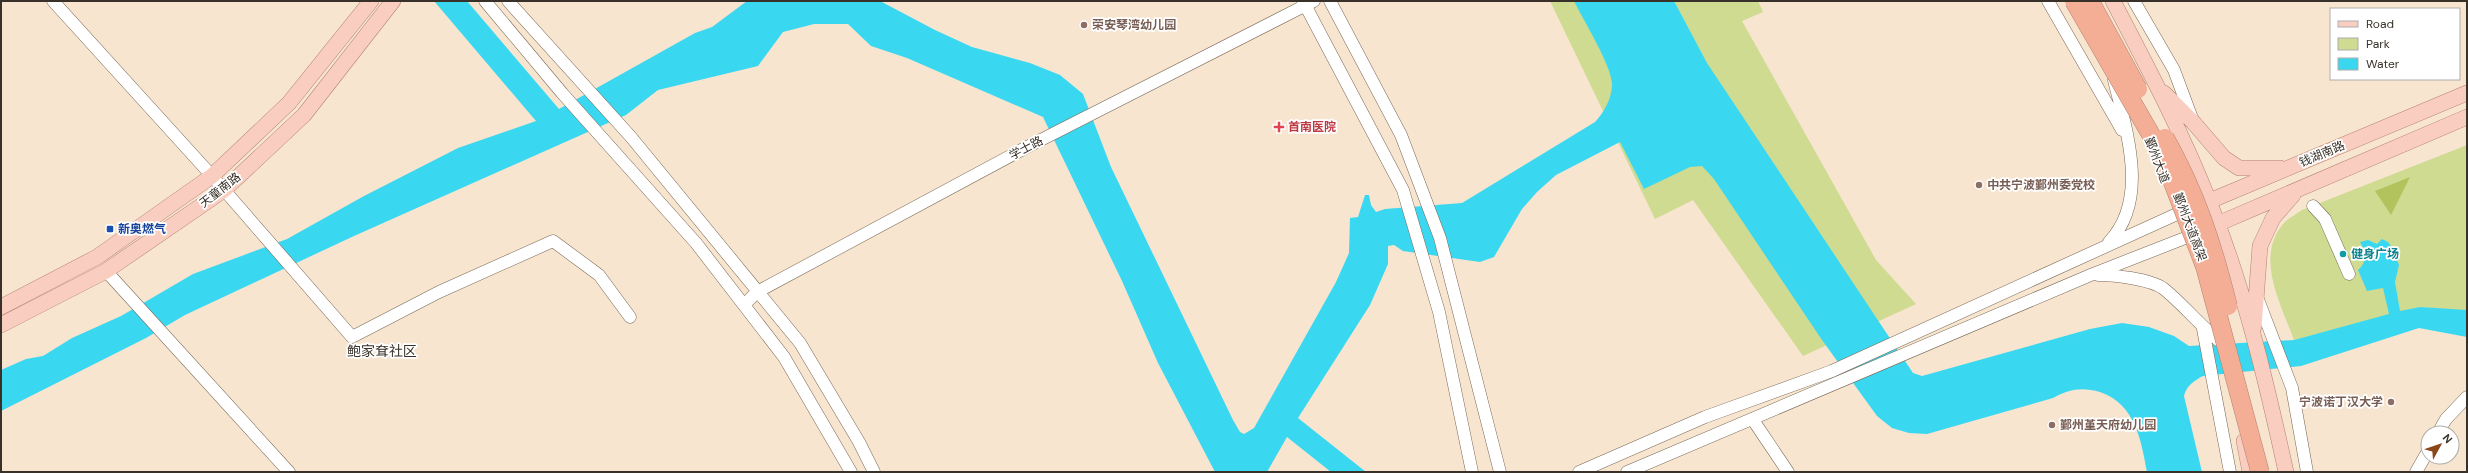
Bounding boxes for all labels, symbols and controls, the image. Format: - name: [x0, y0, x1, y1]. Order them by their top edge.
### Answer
- legend: [2330, 8, 2460, 80]
- text: Road: [2366, 16, 2394, 32]
- place label: 荣安琴湾幼儿园: [1092, 17, 1176, 33]
- marker: 荣安琴湾幼儿园: [1079, 20, 1089, 30]
- text: Park: [2366, 36, 2390, 52]
- text: Water: [2366, 56, 2400, 72]
- place label: 首南医院: [1288, 119, 1336, 135]
- marker: 首南医院: [1273, 121, 1285, 133]
- street label: 学士路: [1006, 132, 1046, 164]
- street label: 鄞州大道: [2141, 135, 2173, 185]
- street label: 钱湖南路: [2297, 137, 2347, 171]
- street label: 天童南路: [196, 169, 244, 211]
- place label: 中共宁波鄞州委党校: [1987, 177, 2095, 193]
- marker: 中共宁波鄞州委党校: [1974, 180, 1984, 190]
- street label: 鄞州大道高架: [2170, 191, 2210, 263]
- place label: 新奥燃气: [118, 221, 166, 237]
- marker: 新奥燃气: [105, 224, 115, 234]
- place label: 健身广场: [2351, 246, 2399, 262]
- marker: 健身广场: [2338, 249, 2348, 259]
- district label: 鲍家耷社区: [347, 342, 417, 360]
- place label: 宁波诺丁汉大学: [2299, 394, 2383, 410]
- marker: 宁波诺丁汉大学: [2386, 397, 2396, 407]
- place label: 鄞州堇天府幼儿园: [2060, 417, 2156, 433]
- marker: 鄞州堇天府幼儿园: [2047, 420, 2057, 430]
- north arrow: [2420, 425, 2460, 465]
- text: N: [2440, 431, 2456, 446]

